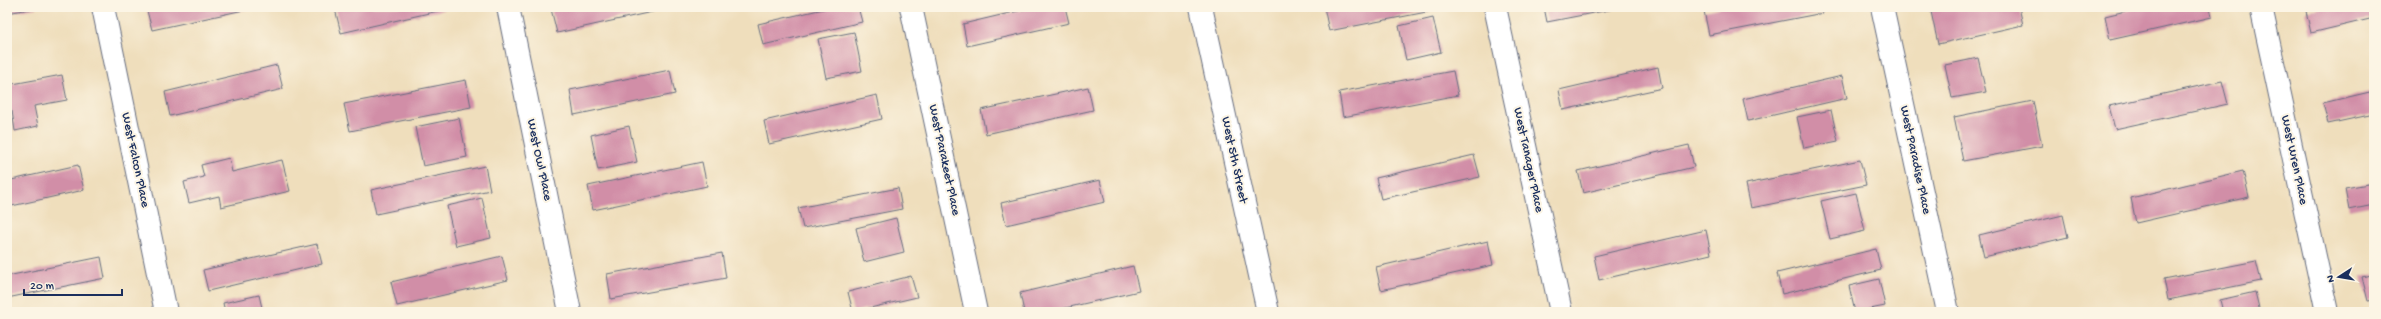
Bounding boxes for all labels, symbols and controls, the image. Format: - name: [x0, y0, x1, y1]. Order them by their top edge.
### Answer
- street label: West Parakeet Place: [925, 103, 963, 217]
- street label: West Paradise Place: [1896, 104, 1934, 216]
- street label: West Tanager Place: [1510, 106, 1546, 214]
- street label: West Falcon Place: [118, 111, 152, 209]
- street label: West Wren Place: [2277, 114, 2311, 206]
- street label: West 5th Street: [1218, 115, 1251, 206]
- street label: West Owl Place: [523, 118, 555, 203]
- north arrow: [2319, 257, 2359, 297]
- scale bar: [24, 271, 122, 297]
- text: N: [2325, 274, 2338, 283]
- text: 20 m: [30, 280, 55, 294]

